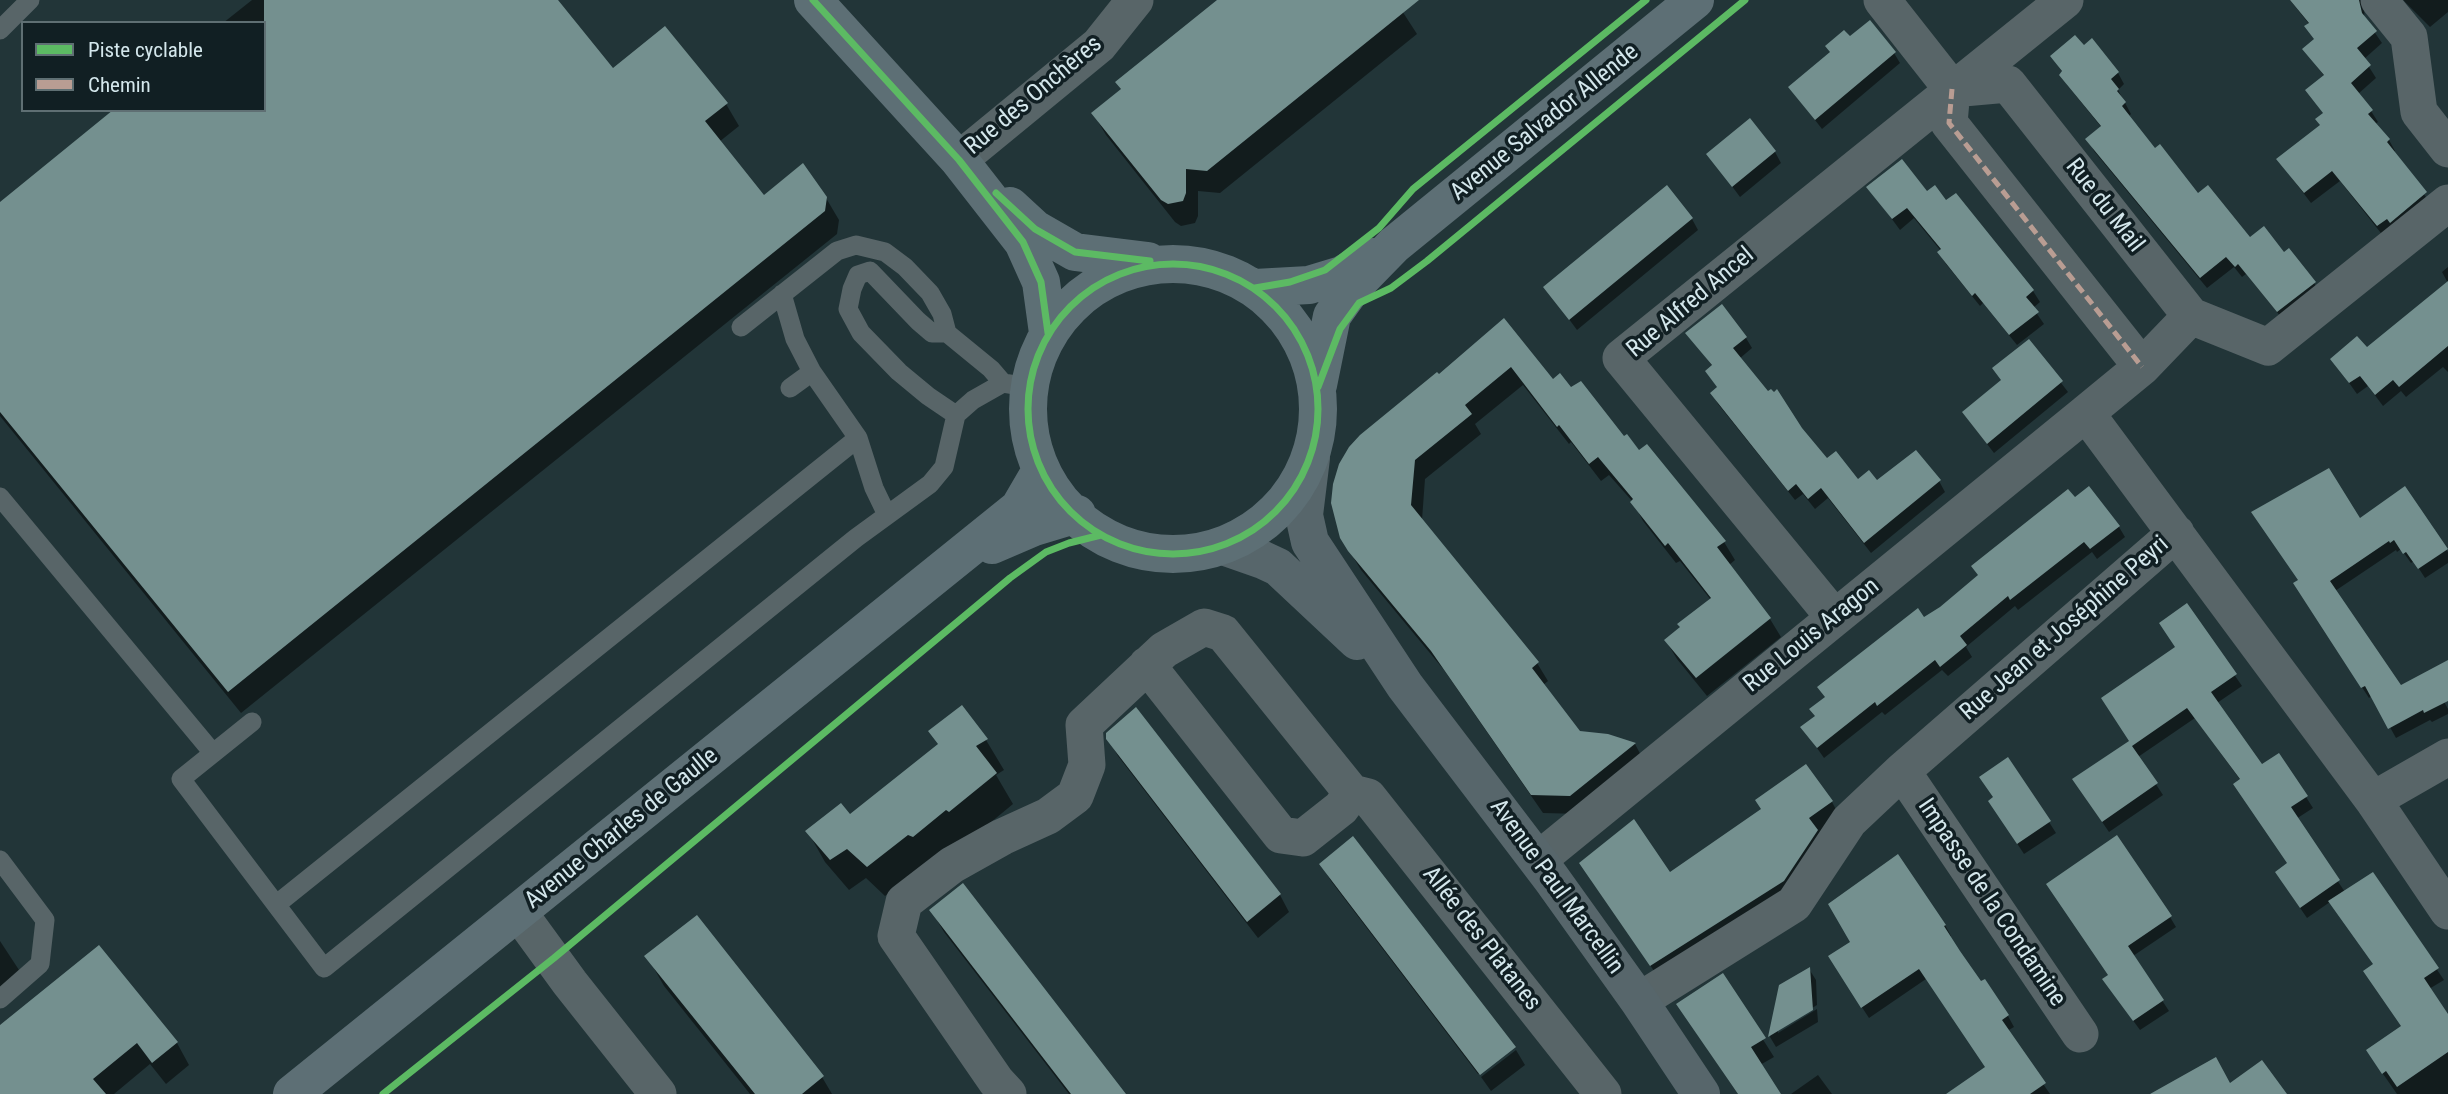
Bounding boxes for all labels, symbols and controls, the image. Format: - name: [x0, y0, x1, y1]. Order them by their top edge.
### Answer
- legend: [21, 21, 266, 112]
- street label: Rue des Onchères: [960, 30, 1108, 162]
- text: Piste cyclable: [88, 38, 203, 62]
- street label: Avenue Salvador Allende: [1445, 38, 1645, 208]
- text: Chemin: [88, 73, 151, 97]
- street label: Rue du Mail: [2059, 153, 2149, 259]
- street label: Rue Alfred Ancel: [1622, 241, 1760, 365]
- street label: Rue Jean et Joséphine Peyri: [1955, 531, 2175, 727]
- street label: Rue Louis Aragon: [1739, 573, 1885, 699]
- street label: Avenue Charles de Gaulle: [520, 742, 724, 916]
- street label: Avenue Paul Marcellin: [1483, 794, 1629, 980]
- street label: Impasse de la Condamine: [1911, 794, 2071, 1012]
- street label: Allée des Platanes: [1416, 861, 1546, 1017]

